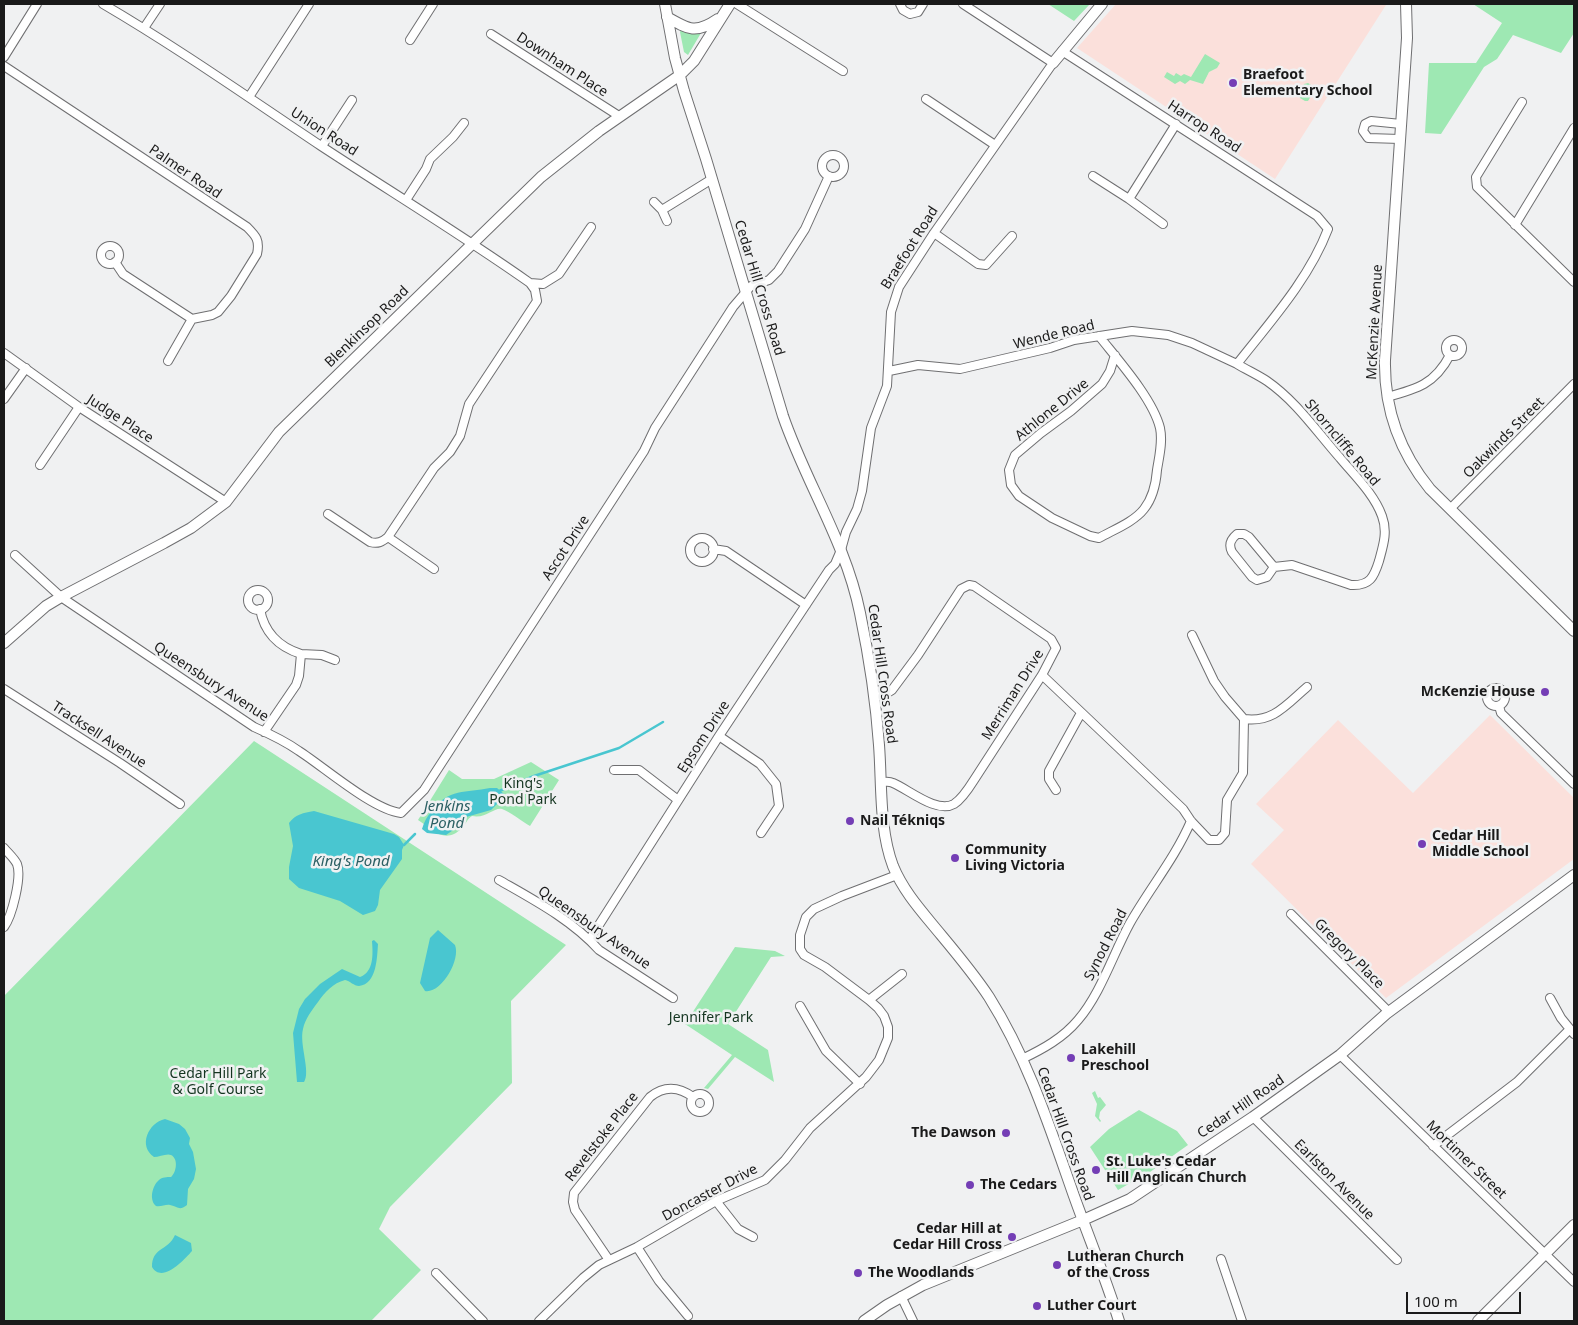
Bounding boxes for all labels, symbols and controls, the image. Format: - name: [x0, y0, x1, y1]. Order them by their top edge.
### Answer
- street label: Downham Place: [513, 29, 611, 101]
- place label: Braefoot Elementary School: [1243, 67, 1373, 100]
- marker: Braefoot Elementary School: [1227, 77, 1239, 89]
- street label: Harrop Road: [1164, 97, 1244, 157]
- street label: Union Road: [287, 104, 361, 160]
- street label: Palmer Road: [145, 142, 225, 202]
- street label: Braefoot Road: [878, 204, 942, 292]
- street label: Cedar Hill Cross Road: [730, 218, 788, 358]
- street label: McKenzie Avenue: [1364, 264, 1386, 380]
- street label: Blenkinsop Road: [322, 283, 412, 371]
- street label: Wende Road: [1012, 317, 1096, 353]
- street label: Athlone Drive: [1012, 375, 1092, 445]
- street label: Judge Place: [84, 391, 156, 447]
- street label: Oakwinds Street: [1460, 394, 1548, 482]
- street label: Shorncliffe Road: [1301, 396, 1383, 490]
- street label: Ascot Drive: [539, 512, 593, 584]
- street label: Cedar Hill Cross Road: [864, 603, 900, 745]
- street label: Queensbury Avenue: [150, 639, 272, 725]
- street label: Merriman Drive: [978, 647, 1048, 743]
- place label: McKenzie House: [1421, 684, 1535, 700]
- marker: McKenzie House: [1539, 686, 1551, 698]
- street label: Tracksell Avenue: [49, 698, 149, 772]
- street label: Epsom Drive: [674, 698, 734, 776]
- park label: King's Pond Park: [489, 776, 557, 809]
- water label: Jenkins Pond: [424, 798, 470, 833]
- place label: Nail Tékniqs: [860, 813, 945, 829]
- marker: Nail Tékniqs: [844, 815, 856, 827]
- place label: Cedar Hill Middle School: [1432, 828, 1529, 860]
- marker: Cedar Hill Middle School: [1416, 838, 1428, 850]
- place label: Community Living Victoria: [965, 842, 1065, 874]
- marker: Community Living Victoria: [949, 852, 961, 864]
- water label: King's Pond: [312, 853, 390, 871]
- street label: Queensbury Avenue: [534, 883, 654, 973]
- street label: Synod Road: [1081, 907, 1131, 983]
- street label: Gregory Place: [1311, 916, 1387, 992]
- park label: Jennifer Park: [669, 1010, 753, 1026]
- place label: Lakehill Preschool: [1081, 1042, 1149, 1074]
- marker: Lakehill Preschool: [1065, 1052, 1077, 1064]
- street label: Cedar Hill Cross Road: [1033, 1065, 1097, 1203]
- park label: Cedar Hill Park & Golf Course: [169, 1066, 267, 1098]
- street label: Cedar Hill Road: [1194, 1072, 1288, 1142]
- street label: Revelstoke Place: [562, 1089, 642, 1185]
- street label: Mortimer Street: [1422, 1117, 1510, 1203]
- place label: The Dawson: [911, 1125, 996, 1141]
- marker: The Dawson: [1000, 1127, 1012, 1139]
- street label: Earlston Avenue: [1290, 1136, 1378, 1224]
- place label: St. Luke's Cedar Hill Anglican Church: [1106, 1154, 1247, 1186]
- street label: Doncaster Drive: [659, 1161, 761, 1225]
- marker: St. Luke's Cedar Hill Anglican Church: [1090, 1164, 1102, 1176]
- place label: The Cedars: [980, 1177, 1057, 1193]
- marker: The Cedars: [964, 1179, 976, 1191]
- place label: Cedar Hill at Cedar Hill Cross: [893, 1221, 1002, 1254]
- marker: Cedar Hill at Cedar Hill Cross: [1006, 1231, 1018, 1243]
- place label: Lutheran Church of the Cross: [1067, 1249, 1184, 1282]
- marker: Lutheran Church of the Cross: [1051, 1259, 1063, 1271]
- place label: The Woodlands: [868, 1265, 974, 1281]
- marker: The Woodlands: [852, 1267, 864, 1279]
- scale bar: [1408, 1282, 1523, 1314]
- text: 100 m: [1414, 1291, 1458, 1311]
- place label: Luther Court: [1047, 1298, 1137, 1314]
- marker: Luther Court: [1031, 1300, 1043, 1312]

